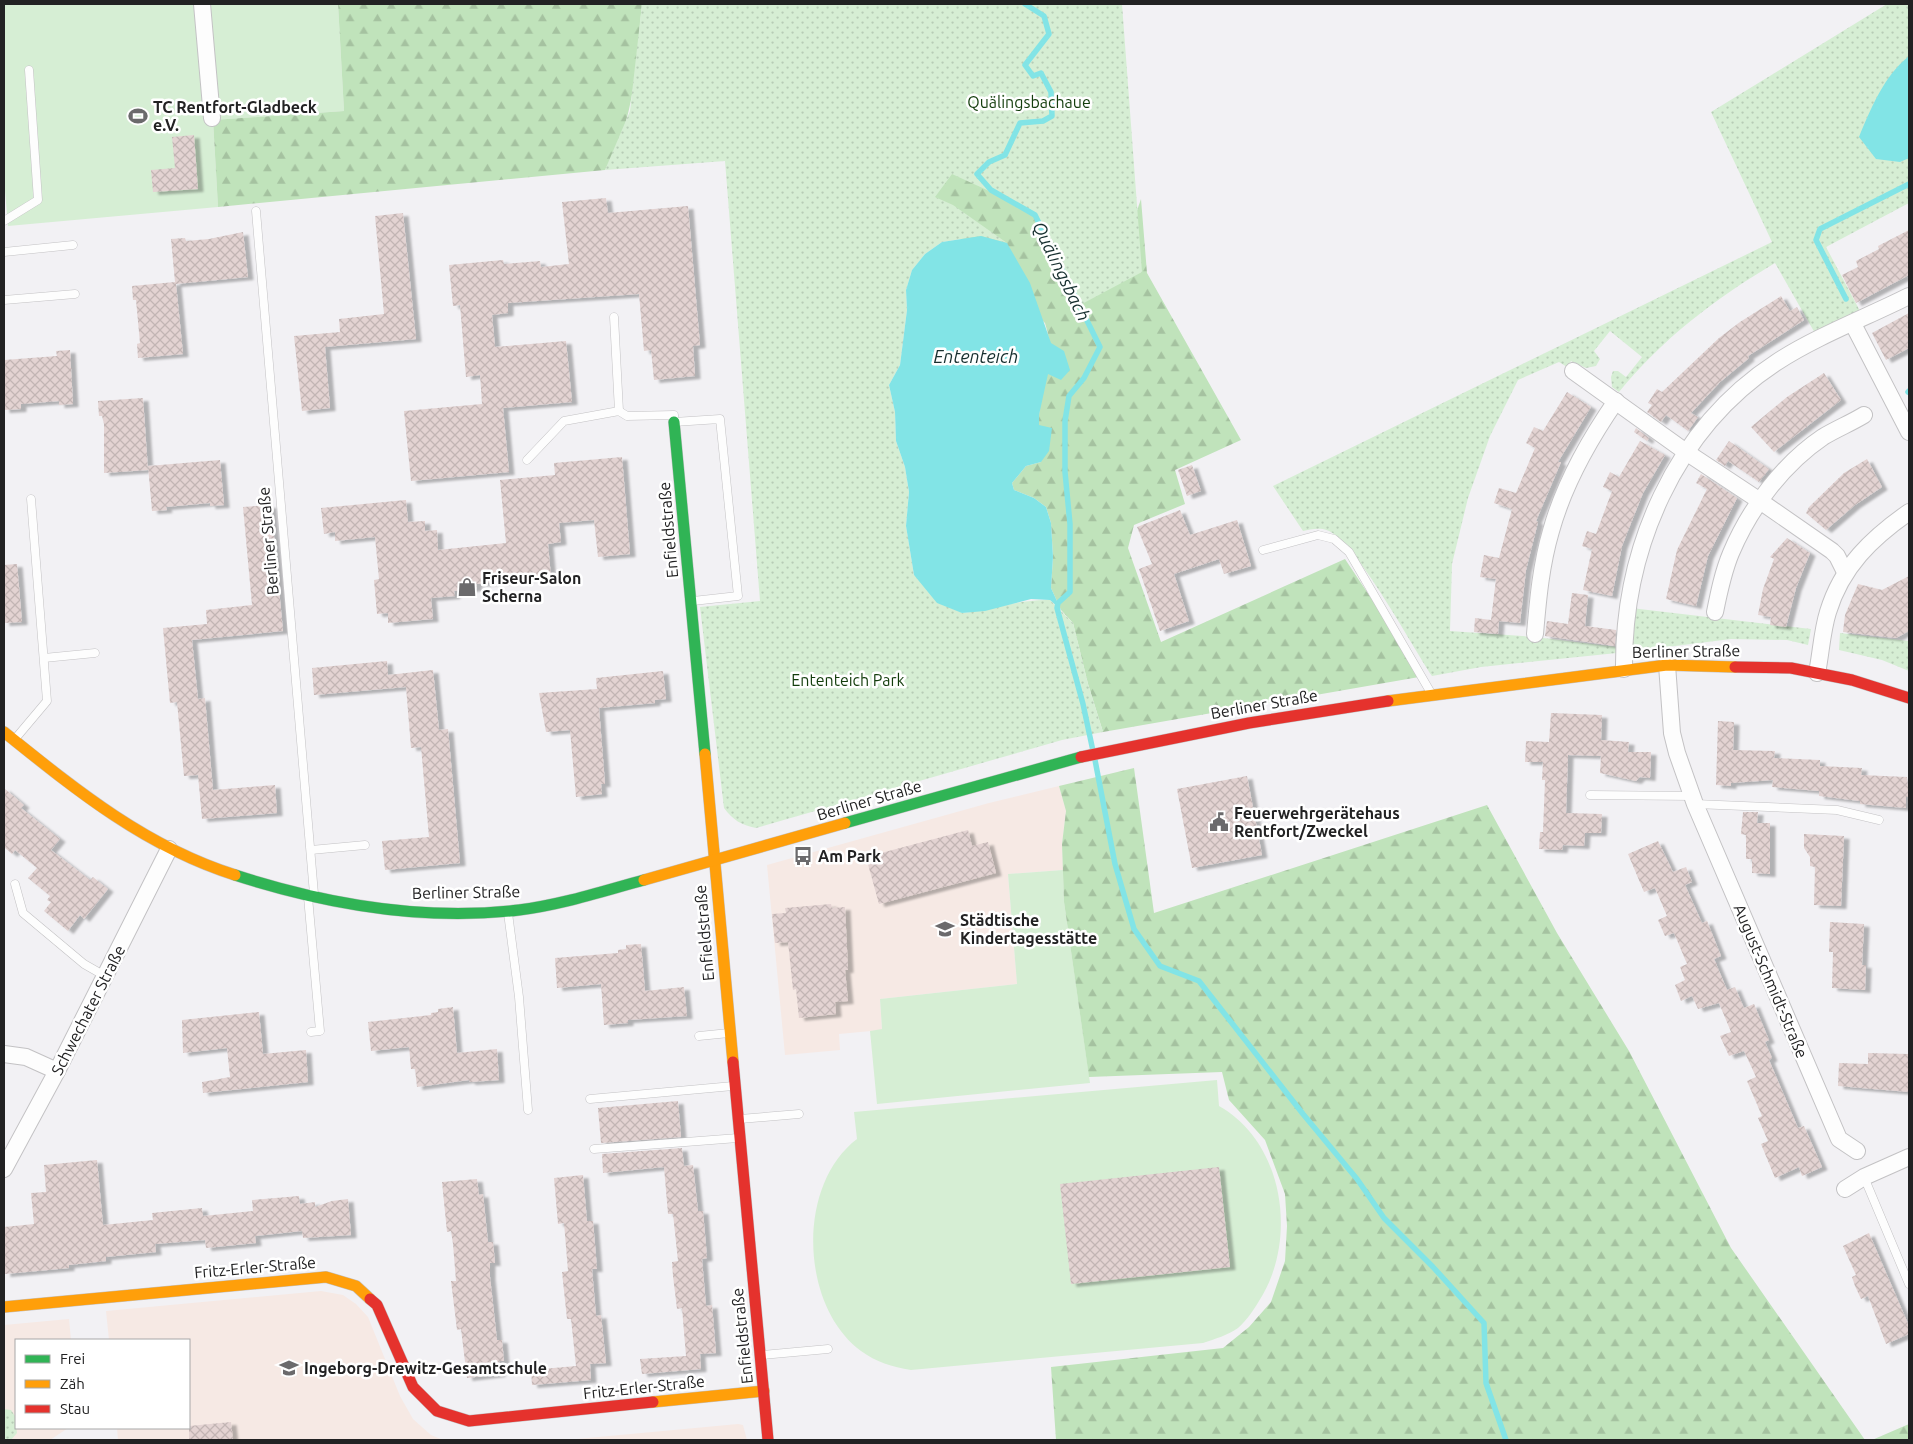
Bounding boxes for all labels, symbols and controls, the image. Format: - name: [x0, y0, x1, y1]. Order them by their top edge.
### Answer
- park label: Quälingsbachaue: [967, 93, 1091, 111]
- place label: TC Rentfort-Gladbeck e.V.: [153, 98, 317, 134]
- sports icon: TC Rentfort-Gladbeck e.V.: [127, 105, 149, 127]
- water label: Quälingsbach: [1028, 218, 1095, 324]
- water label: Ententeich: [934, 346, 1018, 366]
- street label: Enfieldstraße: [655, 481, 681, 579]
- street label: Berliner Straße: [254, 486, 282, 596]
- place label: Friseur-Salon Scherna: [482, 569, 581, 605]
- shop icon: Friseur-Salon Scherna: [456, 576, 478, 598]
- street label: Berliner Straße: [1632, 641, 1740, 661]
- park label: Ententeich Park: [791, 671, 905, 689]
- street label: Berliner Straße: [1209, 686, 1319, 722]
- street label: Berliner Straße: [814, 776, 924, 824]
- place label: Feuerwehrgerätehaus Rentfort/Zweckel: [1234, 804, 1400, 840]
- public building icon: Feuerwehrgerätehaus Rentfort/Zweckel: [1208, 811, 1230, 833]
- bus stop icon: Am Park: [792, 845, 814, 867]
- place label: Am Park: [818, 847, 881, 865]
- street label: Berliner Straße: [412, 882, 520, 902]
- street label: Enfieldstraße: [691, 884, 717, 982]
- street label: August-Schmidt-Straße: [1730, 901, 1812, 1061]
- place label: Städtische Kindertagesstätte: [960, 911, 1097, 947]
- school or university icon: Städtische Kindertagesstätte: [934, 918, 956, 940]
- street label: Schwechater Straße: [47, 942, 129, 1078]
- street label: Fritz-Erler-Straße: [193, 1253, 317, 1281]
- street label: Enfieldstraße: [728, 1287, 756, 1385]
- legend: [15, 1339, 190, 1429]
- text: Frei: [60, 1350, 85, 1367]
- school or university icon: Ingeborg-Drewitz-Gesamtschule: [278, 1357, 300, 1379]
- place label: Ingeborg-Drewitz-Gesamtschule: [304, 1359, 547, 1377]
- street label: Fritz-Erler-Straße: [582, 1372, 706, 1402]
- text: Zäh: [60, 1375, 85, 1392]
- text: Stau: [60, 1400, 90, 1417]

